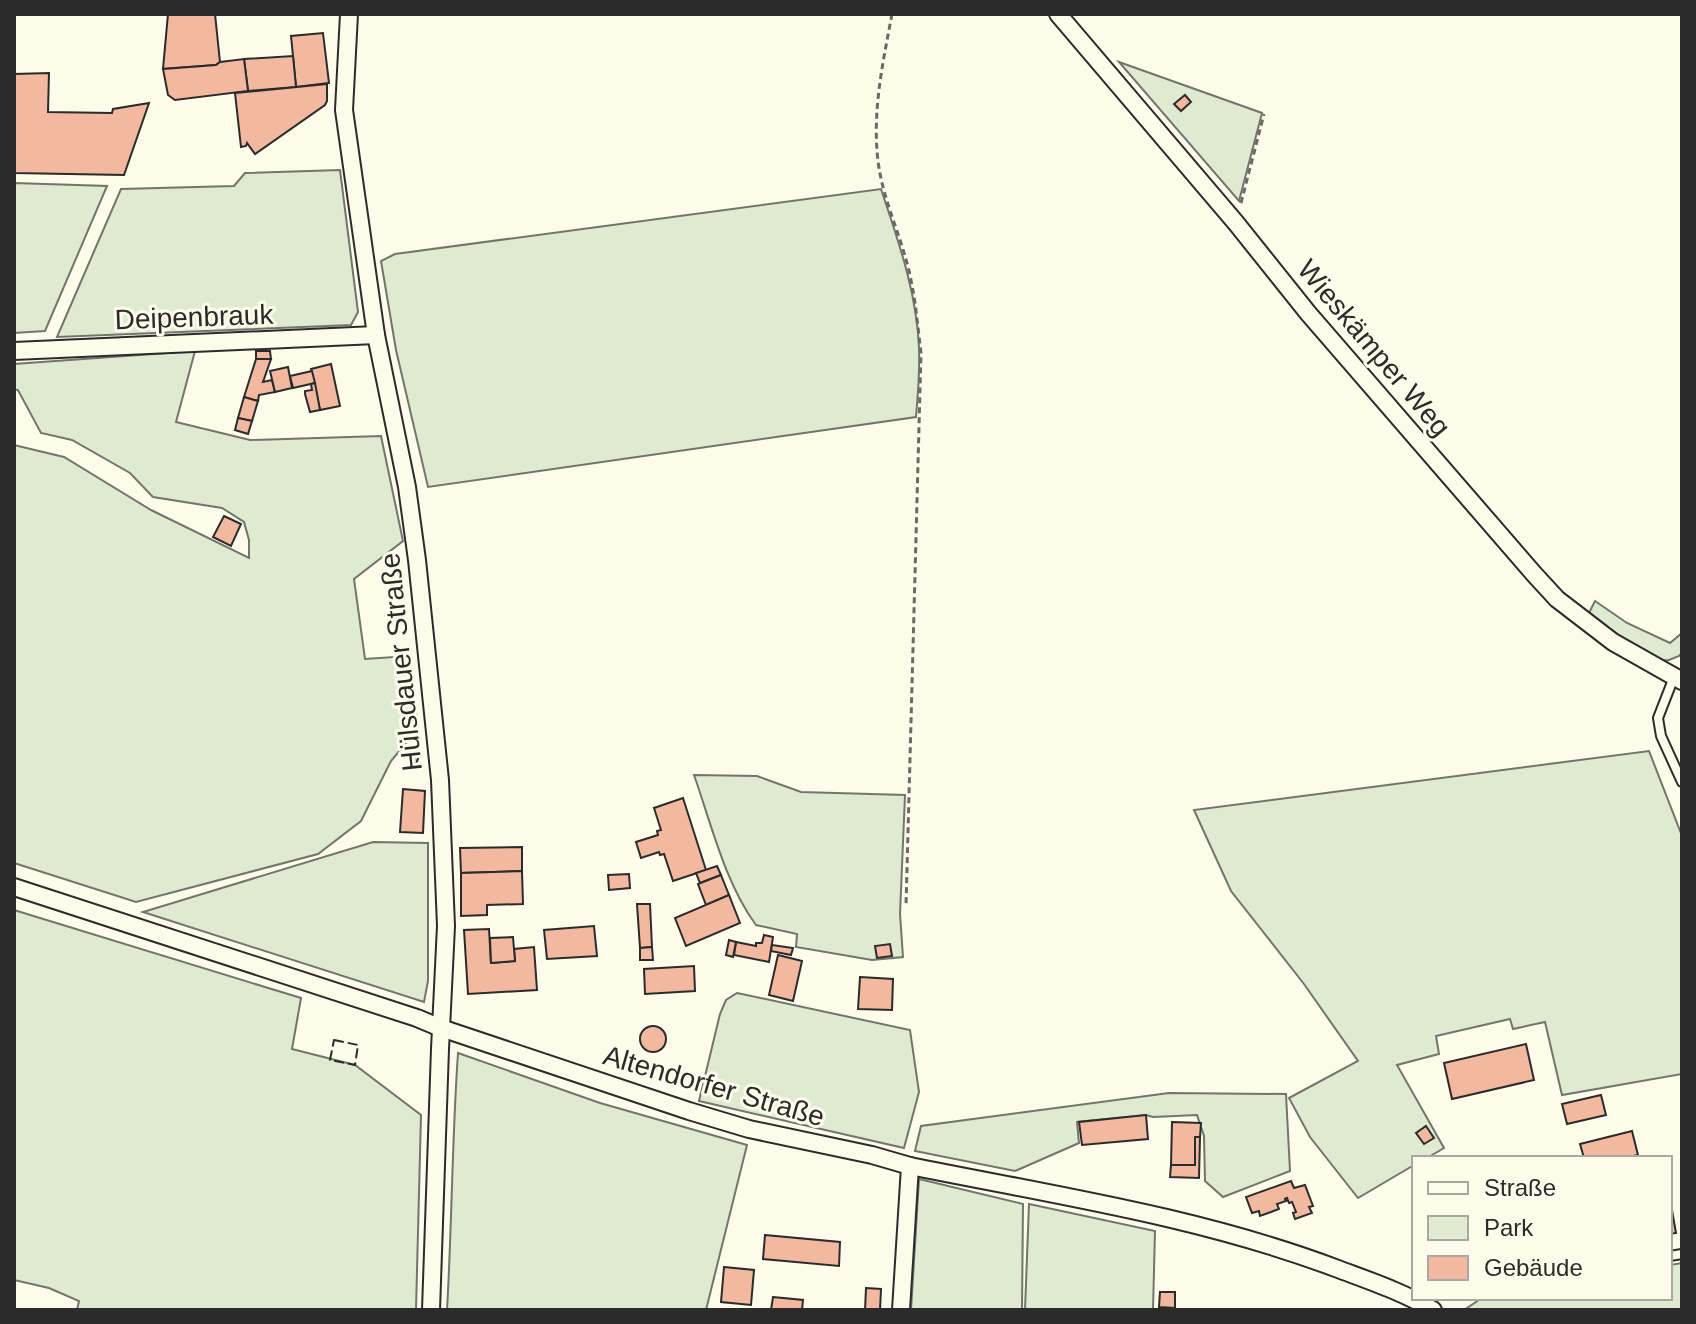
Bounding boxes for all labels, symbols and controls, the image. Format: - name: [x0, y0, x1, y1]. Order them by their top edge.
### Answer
- street label: Wieskämper Weg: [1291, 254, 1457, 442]
- street label: Deipenbrauk: [114, 299, 275, 335]
- street label: Hülsdauer Straße: [374, 551, 428, 773]
- street label: Altendorfer Straße: [600, 1040, 828, 1132]
- legend: [1412, 1156, 1672, 1300]
- text: Straße: [1484, 1174, 1556, 1201]
- text: Park: [1484, 1214, 1534, 1241]
- text: Gebäude: [1484, 1254, 1583, 1281]

